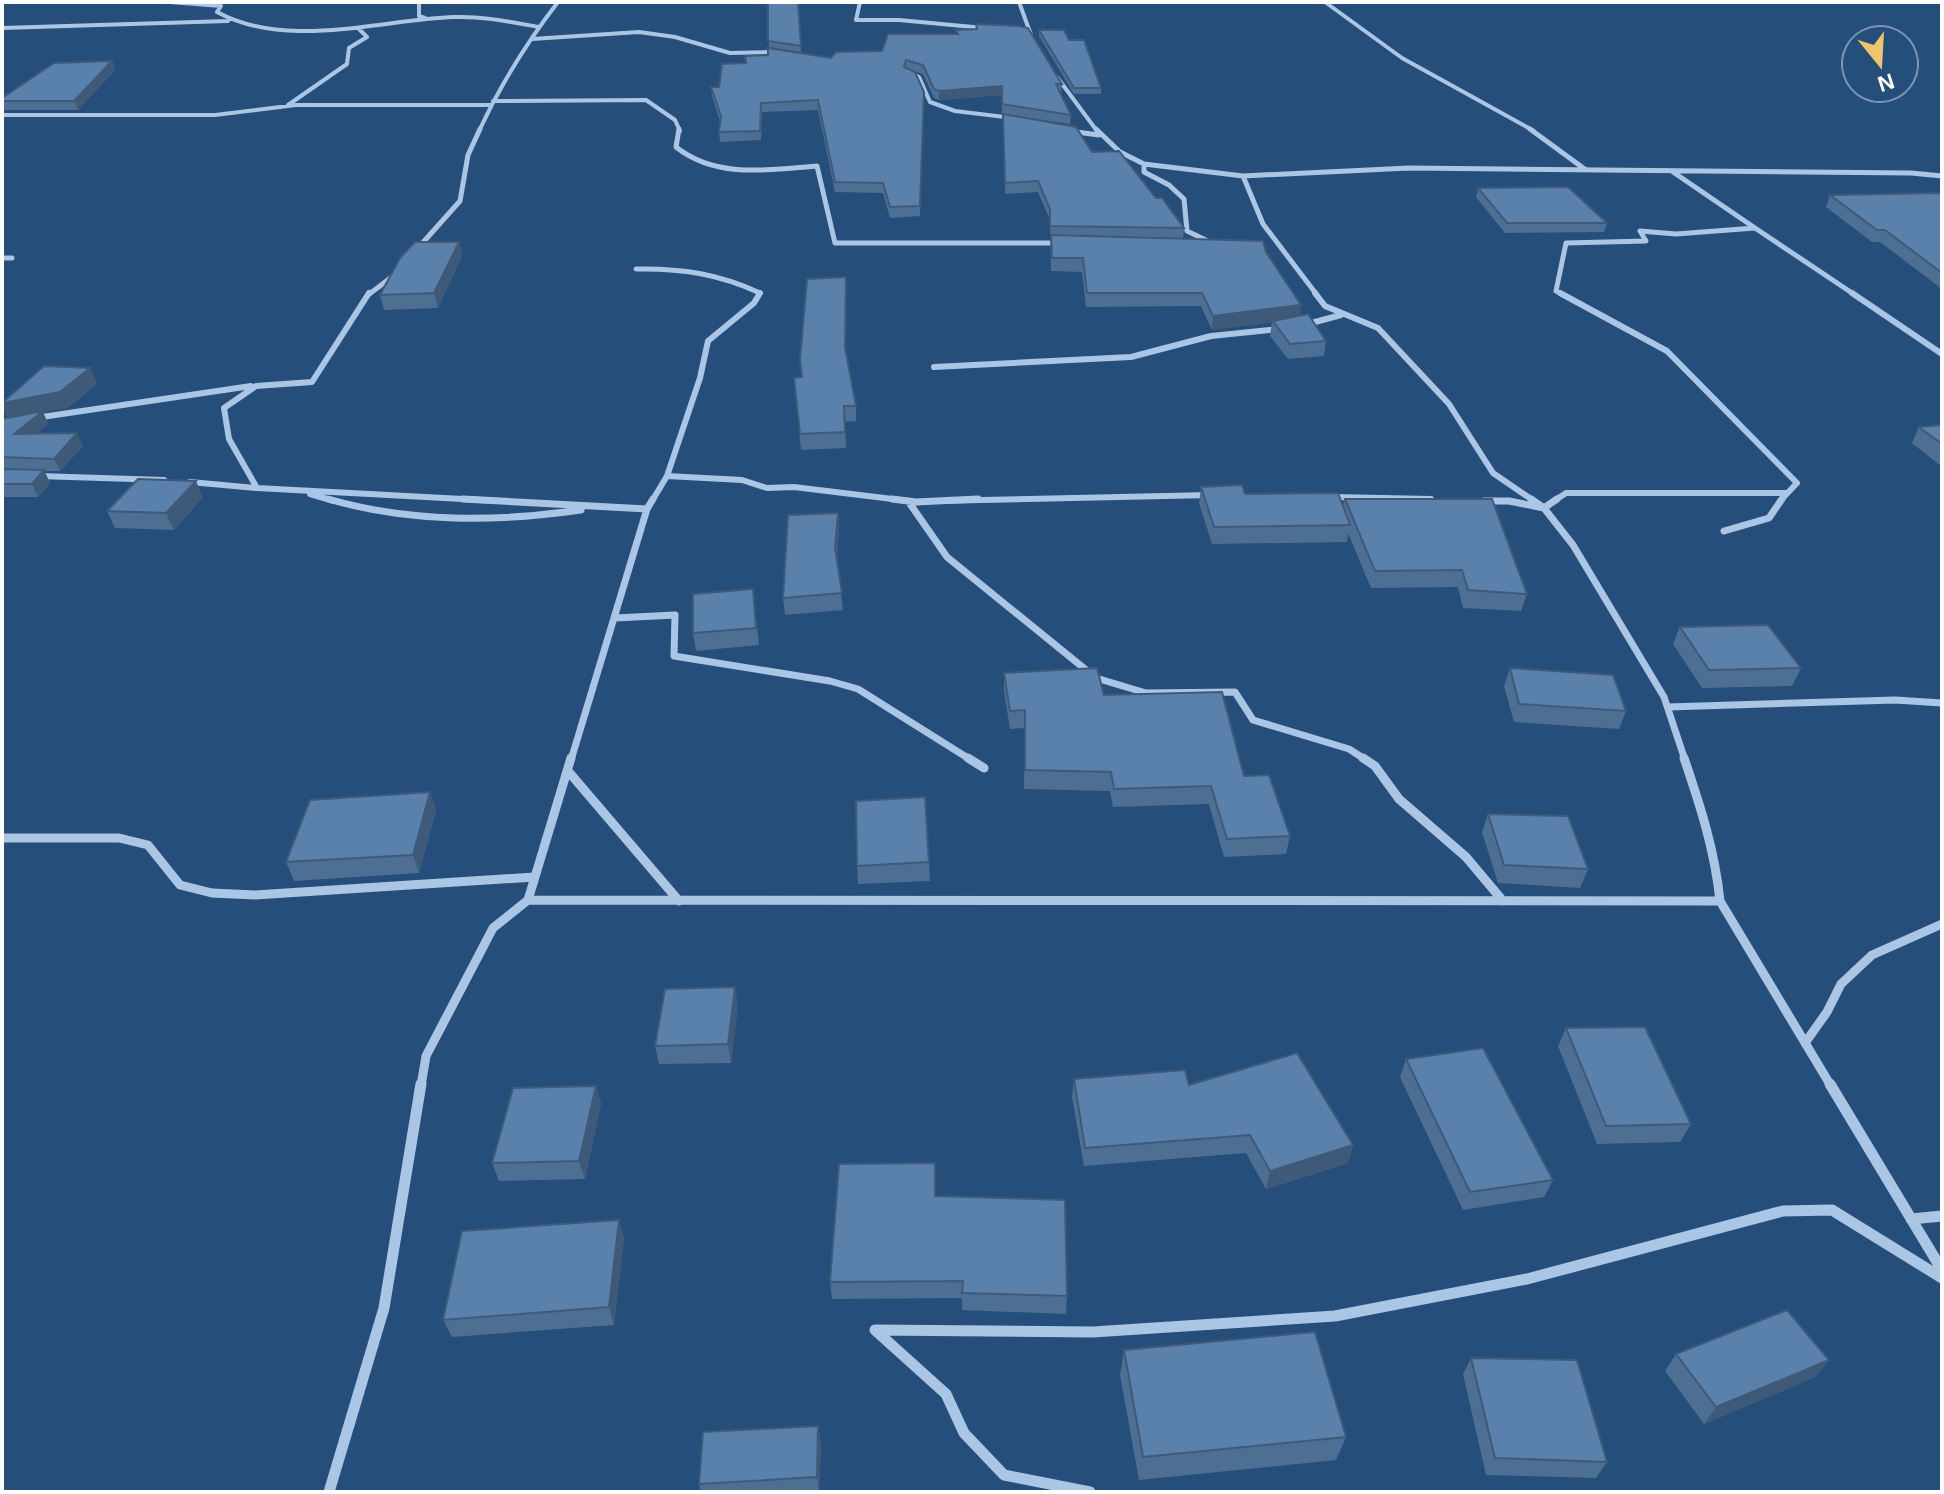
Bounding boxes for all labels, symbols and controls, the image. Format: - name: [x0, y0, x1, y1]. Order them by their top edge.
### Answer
- north arrow: [1840, 24, 1920, 104]
- text: N: [1875, 68, 1897, 97]

